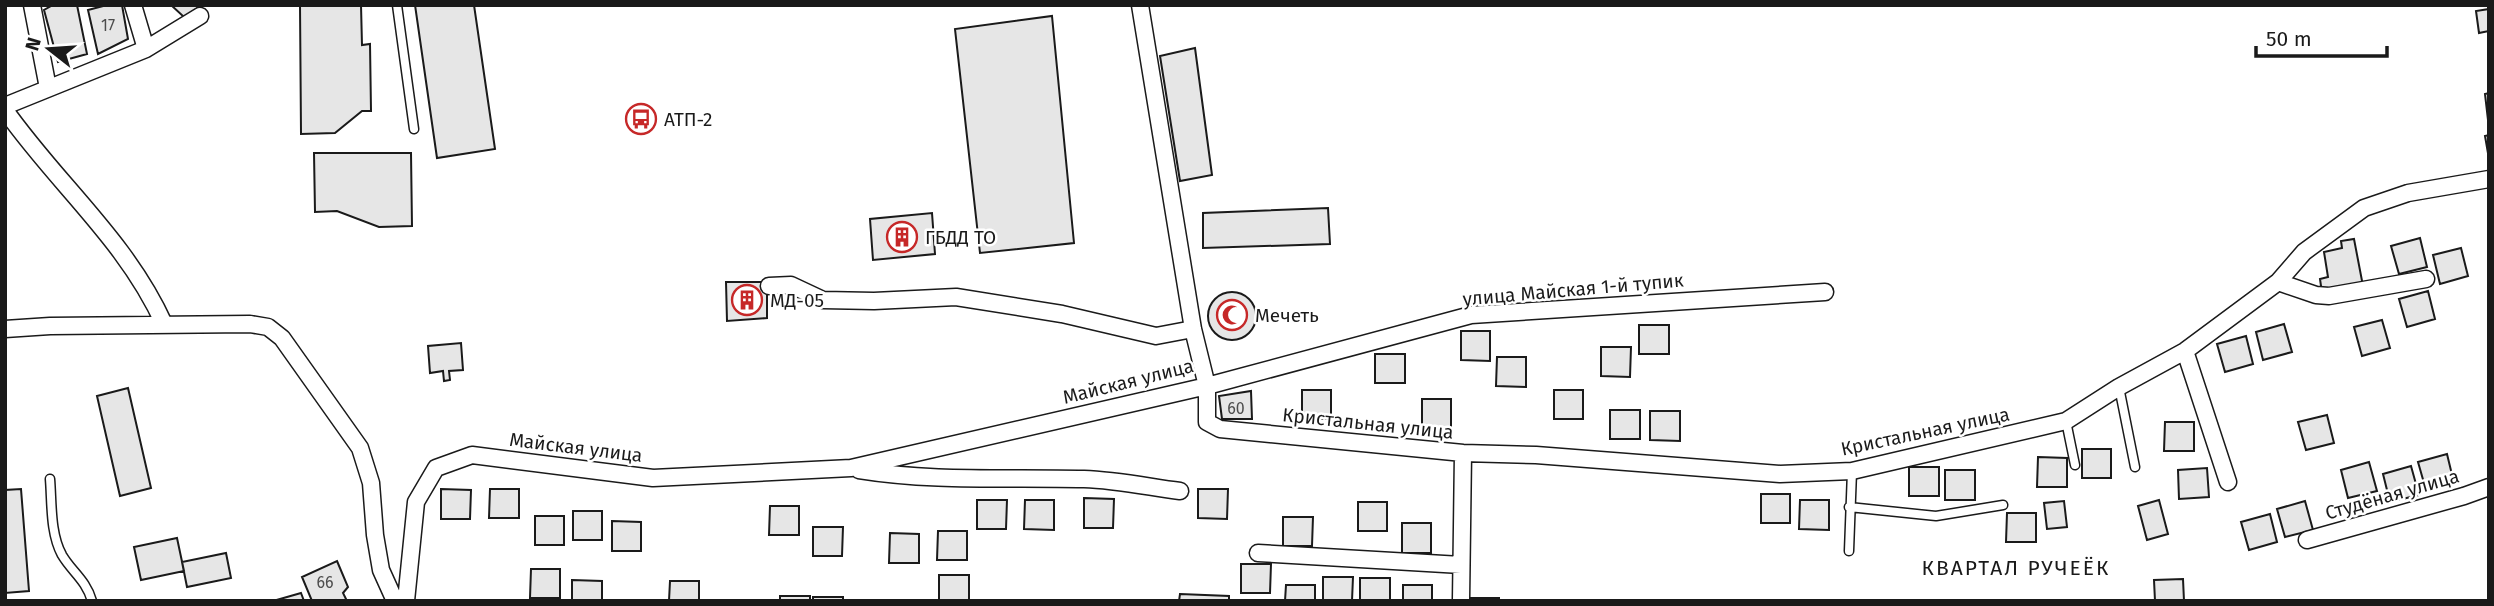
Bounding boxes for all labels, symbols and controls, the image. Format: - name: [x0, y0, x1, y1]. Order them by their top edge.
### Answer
- north arrow: [14, 14, 84, 84]
- scale bar: [2256, 14, 2387, 58]
- house number: 17: [101, 16, 115, 35]
- text: 50 m: [2266, 26, 2312, 52]
- text: N: [20, 35, 46, 54]
- bus stop icon: АТП-2: [624, 102, 658, 136]
- place label: АТП-2: [664, 108, 713, 131]
- building icon: ГБДД ТО: [885, 220, 919, 254]
- place label: ГБДД ТО: [925, 226, 996, 249]
- street label: улица Майская 1-й тупик: [1462, 268, 1685, 311]
- building icon: МД-05: [730, 283, 764, 317]
- place label: МД-05: [770, 289, 824, 312]
- mosque icon: Мечеть: [1215, 298, 1249, 332]
- place label: Мечеть: [1255, 304, 1319, 327]
- street label: Майская улица: [1060, 354, 1196, 409]
- house number: 60: [1227, 399, 1245, 418]
- street label: Кристальная улица: [1839, 402, 2012, 461]
- street label: Кристальная улица: [1281, 403, 1455, 444]
- street label: Майская улица: [508, 428, 644, 467]
- street label: Студёная улица: [2322, 464, 2462, 525]
- district label: КВАРТАЛ РУЧЕЁК: [1922, 555, 2110, 581]
- house number: 66: [316, 573, 334, 592]

